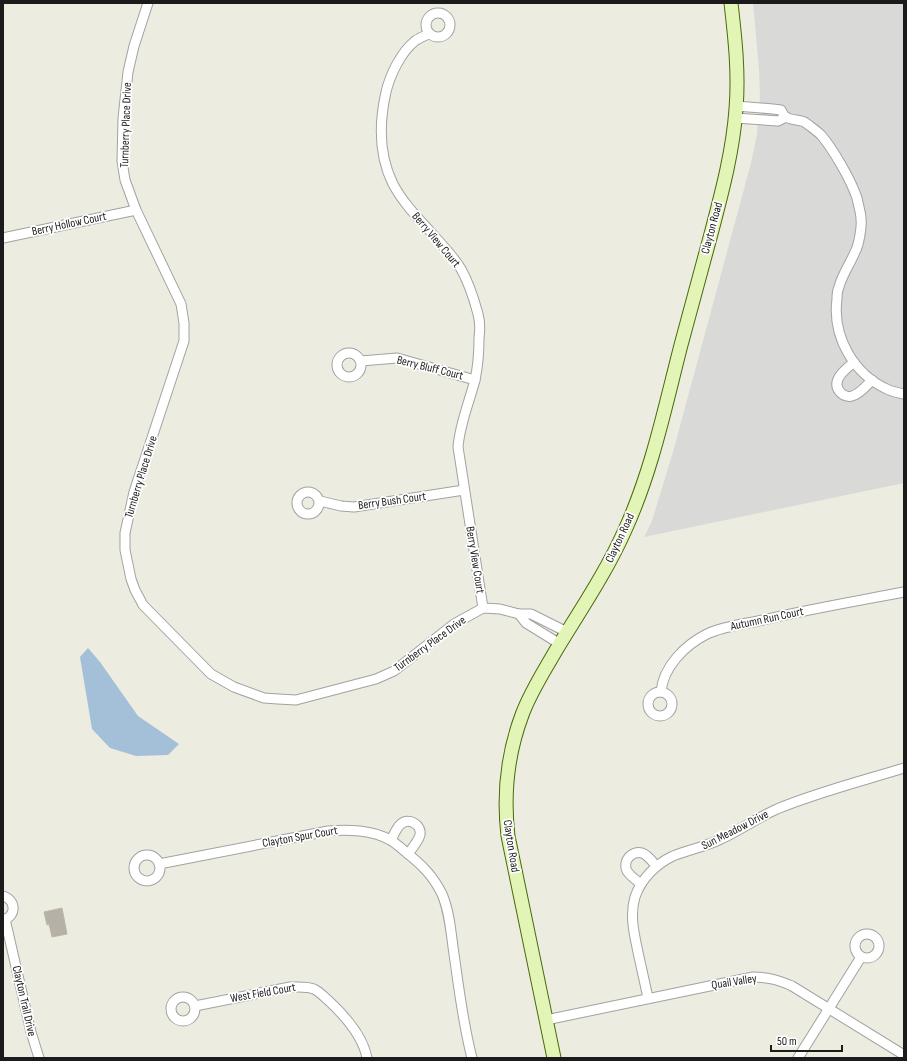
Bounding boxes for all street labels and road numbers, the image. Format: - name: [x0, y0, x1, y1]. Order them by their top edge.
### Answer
- street label: Turnberry Place Drive: [117, 82, 135, 168]
- street label: Clayton Road: [698, 201, 726, 255]
- street label: Berry Hollow Court: [30, 209, 108, 239]
- street label: Berry View Court: [408, 209, 464, 271]
- street label: Berry Bluff Court: [395, 352, 465, 384]
- street label: Turnberry Place Drive: [121, 434, 161, 520]
- street label: Berry Bush Court: [357, 489, 427, 513]
- street label: Clayton Road: [602, 511, 638, 565]
- street label: Berry View Court: [462, 525, 488, 595]
- street label: Autumn Run Court: [728, 604, 805, 634]
- street label: Turnberry Place Drive: [391, 613, 469, 675]
- street label: Sun Meadow Drive: [699, 807, 771, 853]
- street label: Clayton Road: [499, 819, 523, 873]
- street label: Clayton Spur Court: [261, 823, 339, 851]
- street label: Clayton Trail Drive: [9, 964, 39, 1038]
- street label: Quail Valley: [710, 971, 758, 993]
- street label: West Field Court: [229, 980, 297, 1006]

